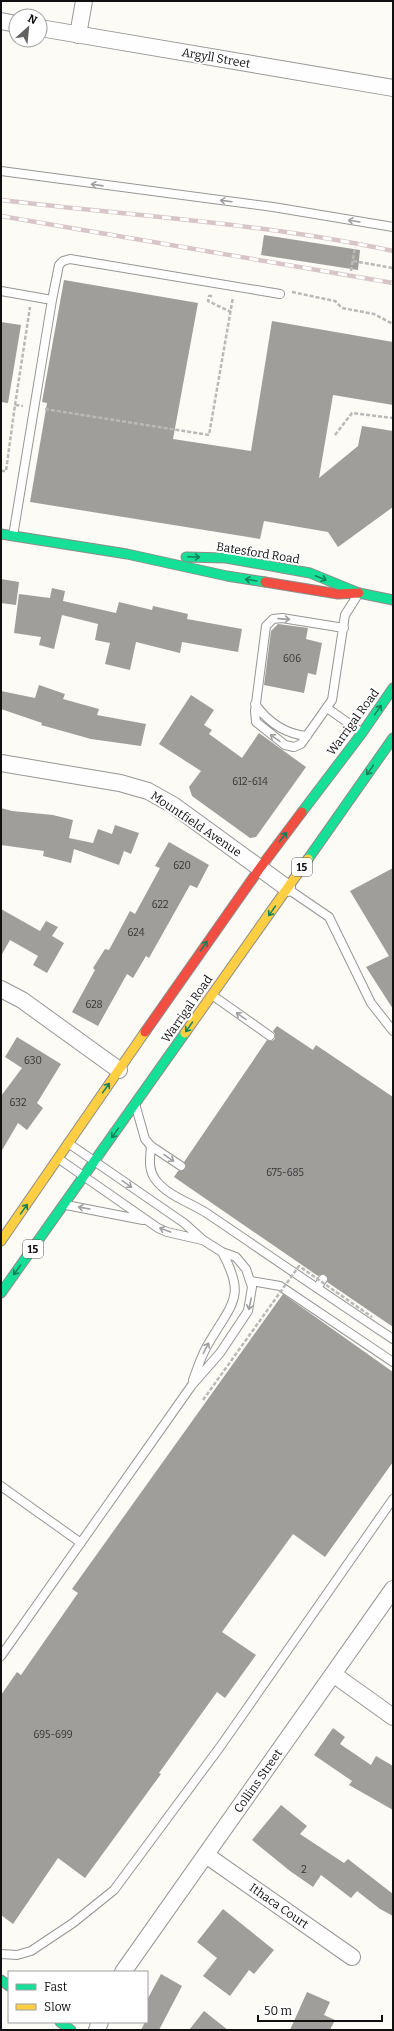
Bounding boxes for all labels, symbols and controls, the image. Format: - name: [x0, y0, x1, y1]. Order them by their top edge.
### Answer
- north arrow: [8, 8, 48, 48]
- text: N: [26, 12, 39, 27]
- street label: Argyll Street: [181, 45, 252, 71]
- one-way arrow: [91, 181, 104, 189]
- one-way arrow: [220, 197, 233, 205]
- one-way arrow: [348, 216, 361, 224]
- street label: Batesford Road: [215, 539, 301, 567]
- one-way arrow: [187, 553, 200, 561]
- one-way arrow: [315, 575, 327, 582]
- one-way arrow: [245, 576, 258, 584]
- one-way arrow: [278, 615, 291, 622]
- house number: 606: [283, 653, 301, 665]
- street label: Warrigal Road: [324, 686, 382, 758]
- one-way arrow: [374, 705, 382, 716]
- one-way arrow: [270, 734, 281, 742]
- one-way arrow: [366, 764, 374, 775]
- house number: 612-614: [232, 776, 268, 788]
- street label: Mountfield Avenue: [148, 788, 244, 860]
- one-way arrow: [279, 832, 287, 843]
- road number: 15: [292, 858, 312, 876]
- house number: 620: [173, 860, 191, 872]
- house number: 622: [152, 899, 168, 911]
- one-way arrow: [267, 905, 276, 916]
- house number: 624: [127, 927, 145, 939]
- one-way arrow: [200, 941, 209, 952]
- street label: Warrigal Road: [159, 973, 215, 1045]
- house number: 628: [85, 999, 103, 1011]
- one-way arrow: [235, 1012, 246, 1020]
- one-way arrow: [185, 1021, 193, 1032]
- house number: 630: [24, 1055, 42, 1067]
- one-way arrow: [102, 1083, 110, 1094]
- house number: 632: [10, 1097, 26, 1109]
- one-way arrow: [111, 1128, 119, 1139]
- one-way arrow: [163, 1154, 174, 1162]
- house number: 675-685: [266, 1167, 304, 1179]
- one-way arrow: [121, 1180, 132, 1188]
- one-way arrow: [20, 1204, 28, 1215]
- one-way arrow: [78, 1204, 91, 1212]
- one-way arrow: [159, 1226, 171, 1234]
- road number: 15: [23, 1240, 43, 1258]
- one-way arrow: [13, 1265, 21, 1276]
- one-way arrow: [245, 1297, 253, 1310]
- one-way arrow: [203, 1343, 210, 1355]
- house number: 695-699: [33, 1729, 73, 1741]
- street label: Collins Street: [231, 1746, 285, 1815]
- house number: 2: [301, 1864, 307, 1876]
- street label: Ithaca Court: [247, 1881, 312, 1932]
- legend: [8, 1971, 148, 2023]
- text: Fast: [44, 1980, 68, 1994]
- scale bar: [258, 1997, 382, 2023]
- text: Slow: [44, 2000, 71, 2014]
- text: 50 m: [264, 2004, 293, 2018]

